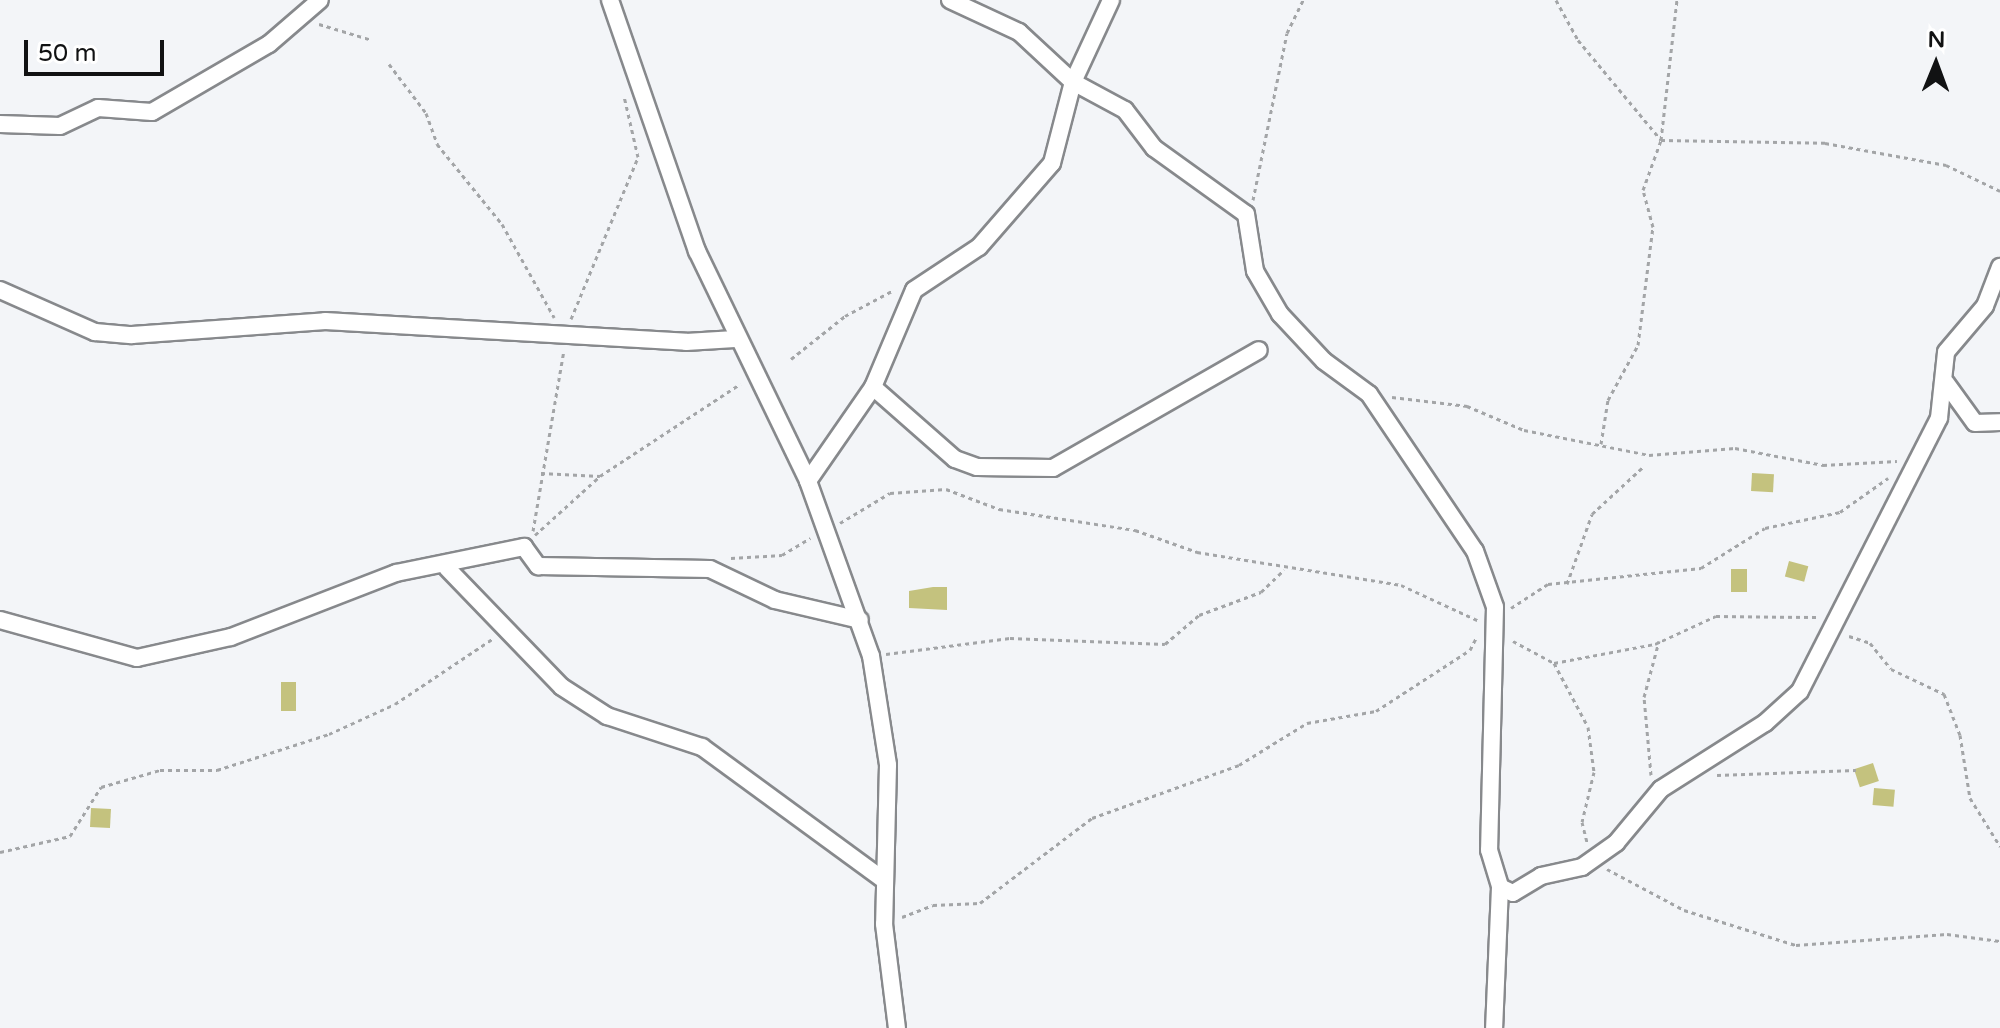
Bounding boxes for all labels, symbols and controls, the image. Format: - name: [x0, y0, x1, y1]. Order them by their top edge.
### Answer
- scale bar: [28, 24, 168, 74]
- north arrow: [1896, 24, 1976, 104]
- text: N: [1927, 27, 1945, 53]
- text: 50 m: [38, 39, 96, 68]

